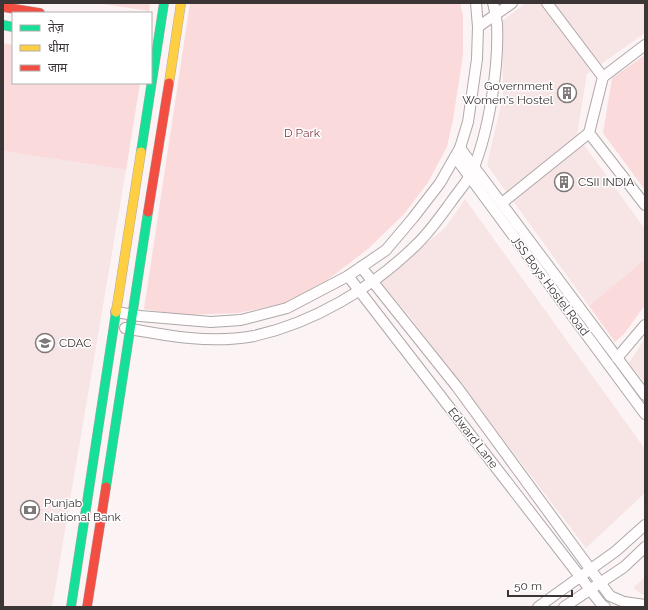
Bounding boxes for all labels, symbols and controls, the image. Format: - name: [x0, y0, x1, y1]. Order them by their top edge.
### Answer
- legend: [12, 12, 152, 84]
- text: तेज़: [48, 20, 65, 35]
- text: धीमा: [48, 40, 70, 55]
- text: जाम: [48, 61, 68, 75]
- place label: Government Women's Hostel: [462, 79, 554, 107]
- building icon: Government Women's Hostel: [556, 82, 578, 104]
- park label: D Park: [284, 126, 321, 140]
- building icon: CSII INDIA: [553, 171, 575, 193]
- place label: CSII INDIA: [578, 175, 634, 189]
- street label: JSS Boys Hostel Road: [508, 234, 592, 338]
- school or university icon: CDAC: [34, 332, 56, 354]
- place label: CDAC: [59, 336, 92, 350]
- street label: Edward Lane: [445, 405, 501, 471]
- place label: Punjab National Bank: [44, 496, 121, 524]
- bank icon: Punjab National Bank: [19, 499, 41, 521]
- scale bar: [508, 572, 572, 598]
- text: 50 m: [514, 579, 542, 593]

